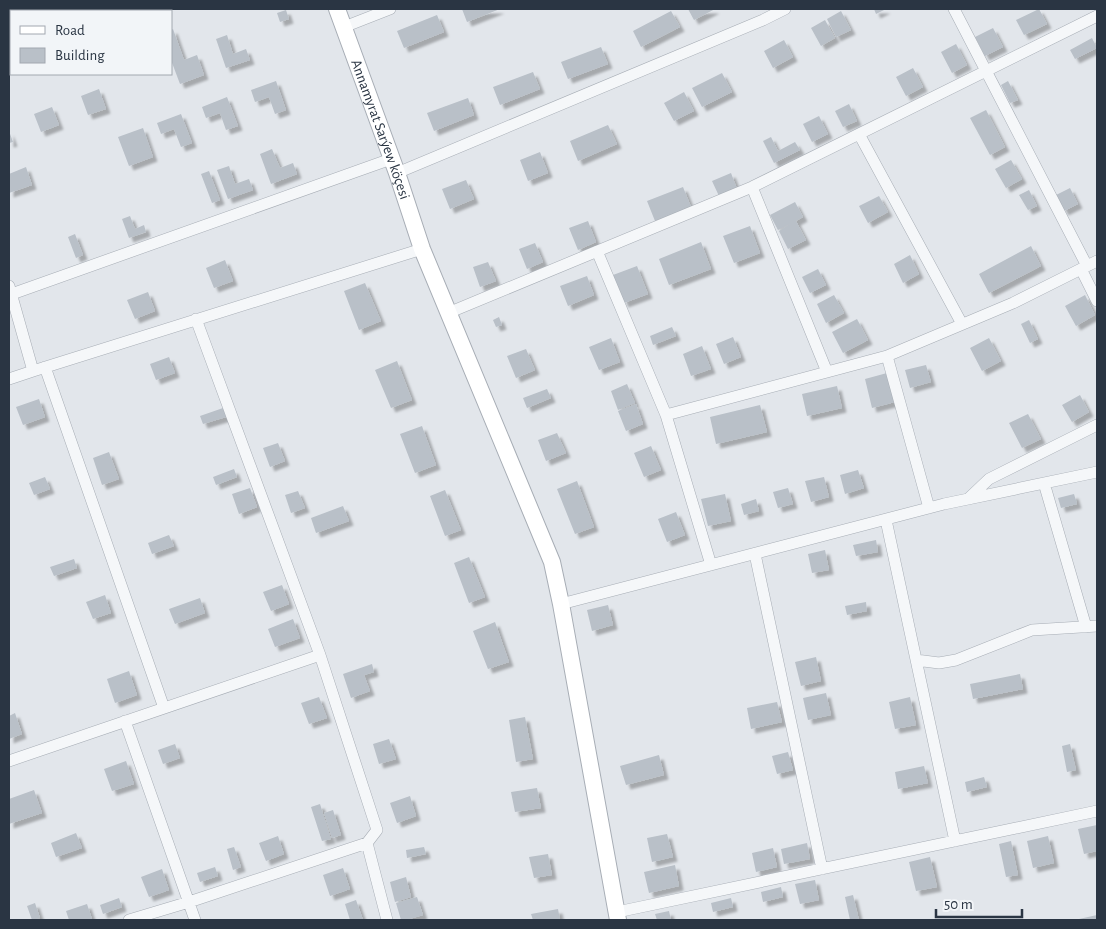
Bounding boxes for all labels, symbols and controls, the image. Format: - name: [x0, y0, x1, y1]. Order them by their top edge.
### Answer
- legend: [10, 10, 172, 75]
- text: Road: [55, 23, 85, 38]
- text: Building: [55, 48, 105, 63]
- street label: Annamyrat Sarýew köçesi: [349, 57, 413, 201]
- scale bar: [936, 886, 1022, 918]
- text: 50 m: [944, 897, 973, 912]

